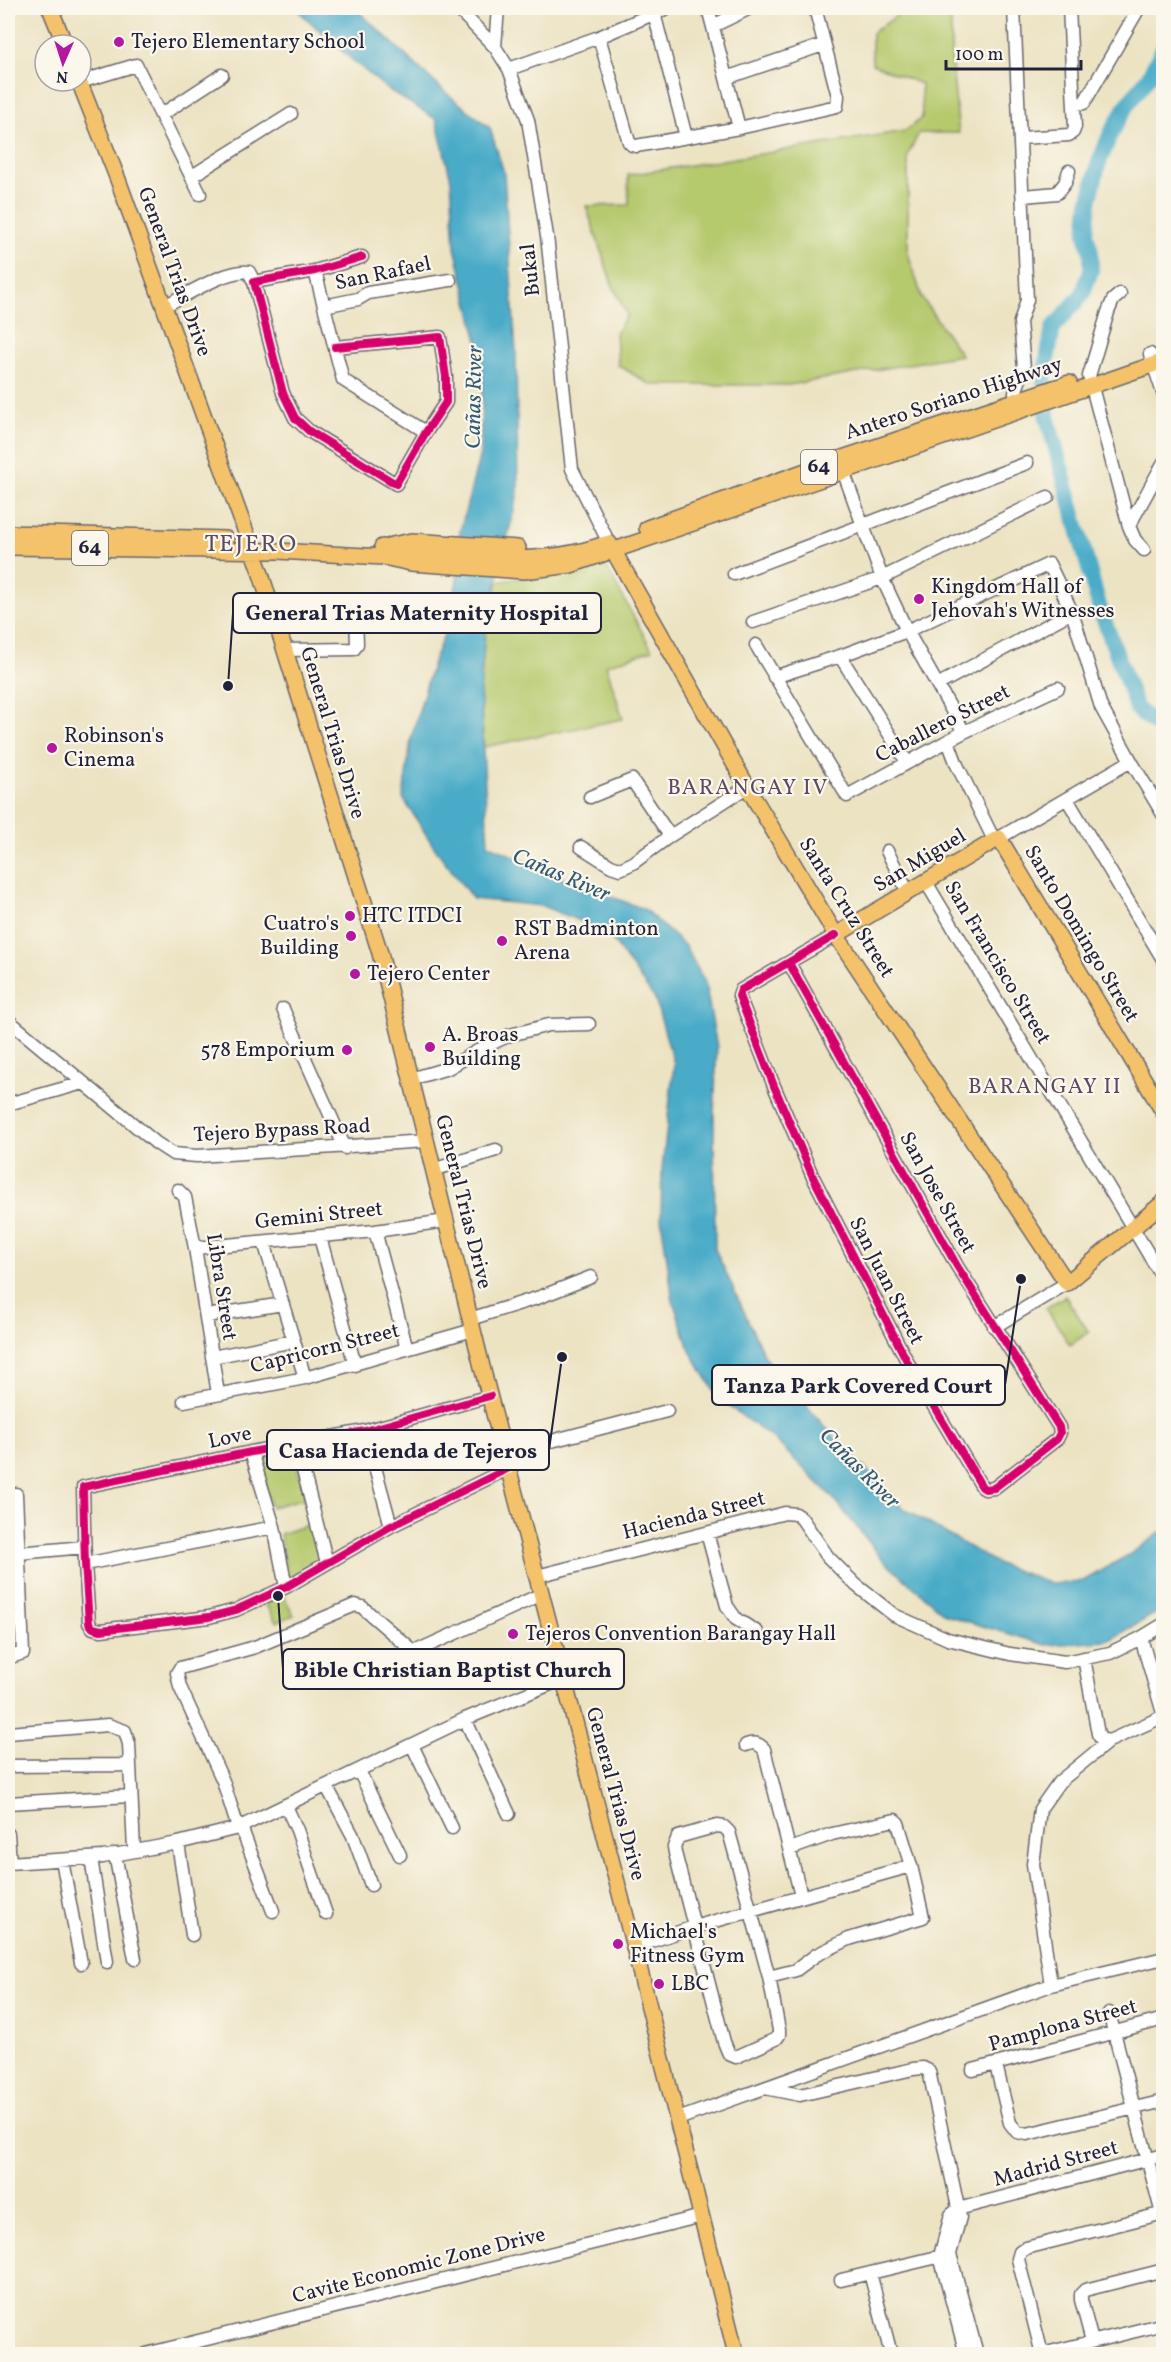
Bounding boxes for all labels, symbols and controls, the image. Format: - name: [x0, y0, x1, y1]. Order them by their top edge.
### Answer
- place label: Tejero Elementary School: [131, 28, 365, 57]
- north arrow: [33, 33, 93, 93]
- scale bar: [946, 33, 1081, 71]
- marker: Tejero Elementary School: [112, 35, 126, 49]
- text: 100 m: [955, 43, 1004, 68]
- text: N: [56, 65, 69, 87]
- street label: General Trias Drive: [130, 183, 218, 361]
- street label: Bukal: [514, 242, 548, 298]
- street label: San Rafael: [332, 250, 434, 298]
- water label: Cañas River: [459, 344, 491, 449]
- street label: Antero Soriano Highway: [842, 350, 1067, 448]
- road number: 64: [801, 450, 837, 484]
- district label: TEJERO: [204, 528, 298, 562]
- road number: 64: [72, 531, 108, 565]
- place label: Kingdom Hall of Jehovah's Witnesses: [931, 573, 1115, 626]
- marker: Kingdom Hall of Jehovah's Witnesses: [912, 592, 926, 606]
- callout: General Trias Maternity Hospital: [233, 593, 601, 633]
- text: General Trias Maternity Hospital: [246, 599, 588, 630]
- street label: General Trias Drive: [292, 643, 372, 823]
- street label: Caballero Street: [871, 678, 1015, 770]
- place label: Robinson's Cinema: [64, 722, 164, 775]
- marker: Robinson's Cinema: [45, 741, 59, 755]
- district label: BARANGAY IV: [667, 773, 829, 804]
- street label: San Miguel: [868, 822, 972, 900]
- street label: Santa Cruz Street: [791, 832, 901, 984]
- street label: Santo Domingo Street: [1016, 840, 1146, 1028]
- water label: Cañas River: [507, 841, 616, 911]
- street label: San Francisco Street: [937, 876, 1057, 1050]
- place label: HTC ITDCI: [362, 902, 462, 931]
- marker: HTC ITDCI: [343, 909, 357, 923]
- place label: Cuatro's Building: [260, 910, 339, 963]
- place label: RST Badminton Arena: [514, 915, 659, 968]
- marker: Cuatro's Building: [344, 929, 358, 943]
- marker: RST Badminton Arena: [495, 934, 509, 948]
- place label: Tejero Center: [367, 960, 490, 989]
- marker: Tejero Center: [348, 967, 362, 981]
- place label: A. Broas Building: [442, 1021, 521, 1074]
- place label: 578 Emporium: [201, 1036, 335, 1065]
- marker: A. Broas Building: [423, 1040, 437, 1054]
- marker: 578 Emporium: [340, 1043, 354, 1057]
- district label: BARANGAY II: [968, 1072, 1122, 1103]
- street label: Tejero Bypass Road: [193, 1112, 371, 1150]
- street label: General Trias Drive: [427, 1112, 499, 1292]
- street label: San Jose Street: [892, 1127, 982, 1259]
- street label: Gemini Street: [254, 1195, 384, 1237]
- street label: San Juan Street: [841, 1212, 931, 1350]
- street label: Libra Street: [198, 1231, 244, 1343]
- street label: Capricorn Street: [248, 1316, 402, 1382]
- callout: Tanza Park Covered Court: [712, 1365, 1005, 1405]
- text: Tanza Park Covered Court: [723, 1372, 993, 1403]
- street label: Love: [206, 1419, 254, 1457]
- water label: Cañas River: [811, 1421, 907, 1517]
- callout: Casa Hacienda de Tejeros: [267, 1430, 549, 1470]
- text: Casa Hacienda de Tejeros: [279, 1437, 537, 1468]
- street label: Hacienda Street: [620, 1484, 768, 1548]
- place label: Tejeros Convention Barangay Hall: [525, 1620, 836, 1649]
- marker: Tejeros Convention Barangay Hall: [506, 1627, 520, 1641]
- callout: Bible Christian Baptist Church: [283, 1649, 624, 1689]
- text: Bible Christian Baptist Church: [294, 1656, 612, 1687]
- street label: General Trias Drive: [578, 1704, 652, 1884]
- place label: Michael's Fitness Gym: [630, 1918, 745, 1971]
- marker: Michael's Fitness Gym: [611, 1937, 625, 1951]
- place label: LBC: [671, 1970, 710, 1999]
- marker: LBC: [652, 1977, 666, 1991]
- street label: Pamplona Street: [985, 1992, 1141, 2060]
- street label: Madrid Street: [990, 2133, 1122, 2195]
- street label: Cavite Economic Zone Drive: [289, 2220, 549, 2312]

